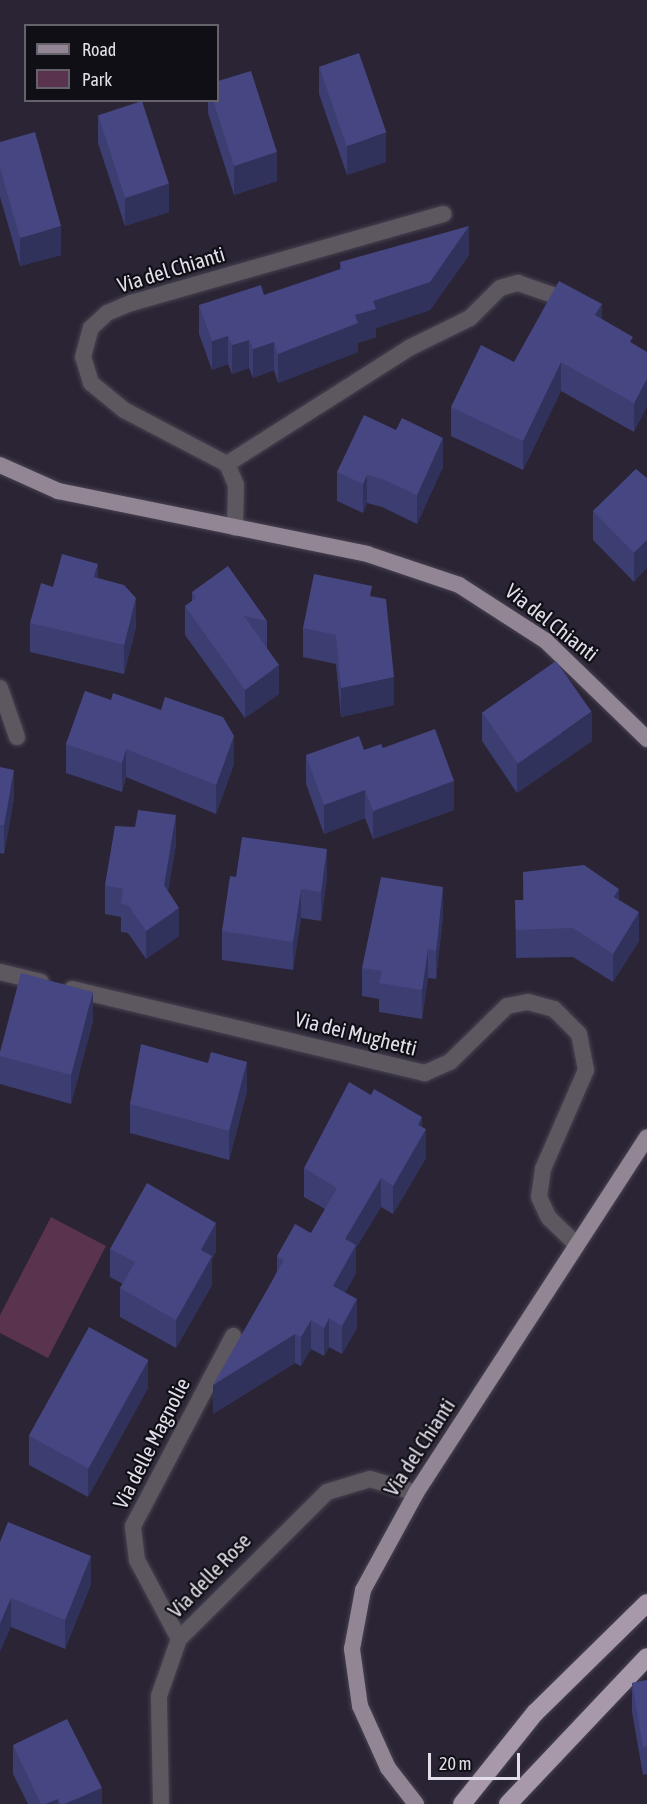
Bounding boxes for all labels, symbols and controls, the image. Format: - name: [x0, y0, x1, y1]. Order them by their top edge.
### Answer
- legend: [24, 24, 219, 102]
- text: Road: [82, 39, 116, 60]
- text: Park: [82, 69, 112, 90]
- street label: Via del Chianti: [114, 241, 228, 297]
- street label: Via del Chianti: [501, 578, 603, 666]
- street label: Via dei Mughetti: [292, 1006, 420, 1060]
- street label: Via delle Magnolie: [107, 1373, 195, 1513]
- street label: Via del Chianti: [378, 1394, 460, 1500]
- street label: Via delle Rose: [162, 1527, 256, 1623]
- scale bar: [431, 1741, 522, 1779]
- text: 20 m: [439, 1753, 471, 1774]

